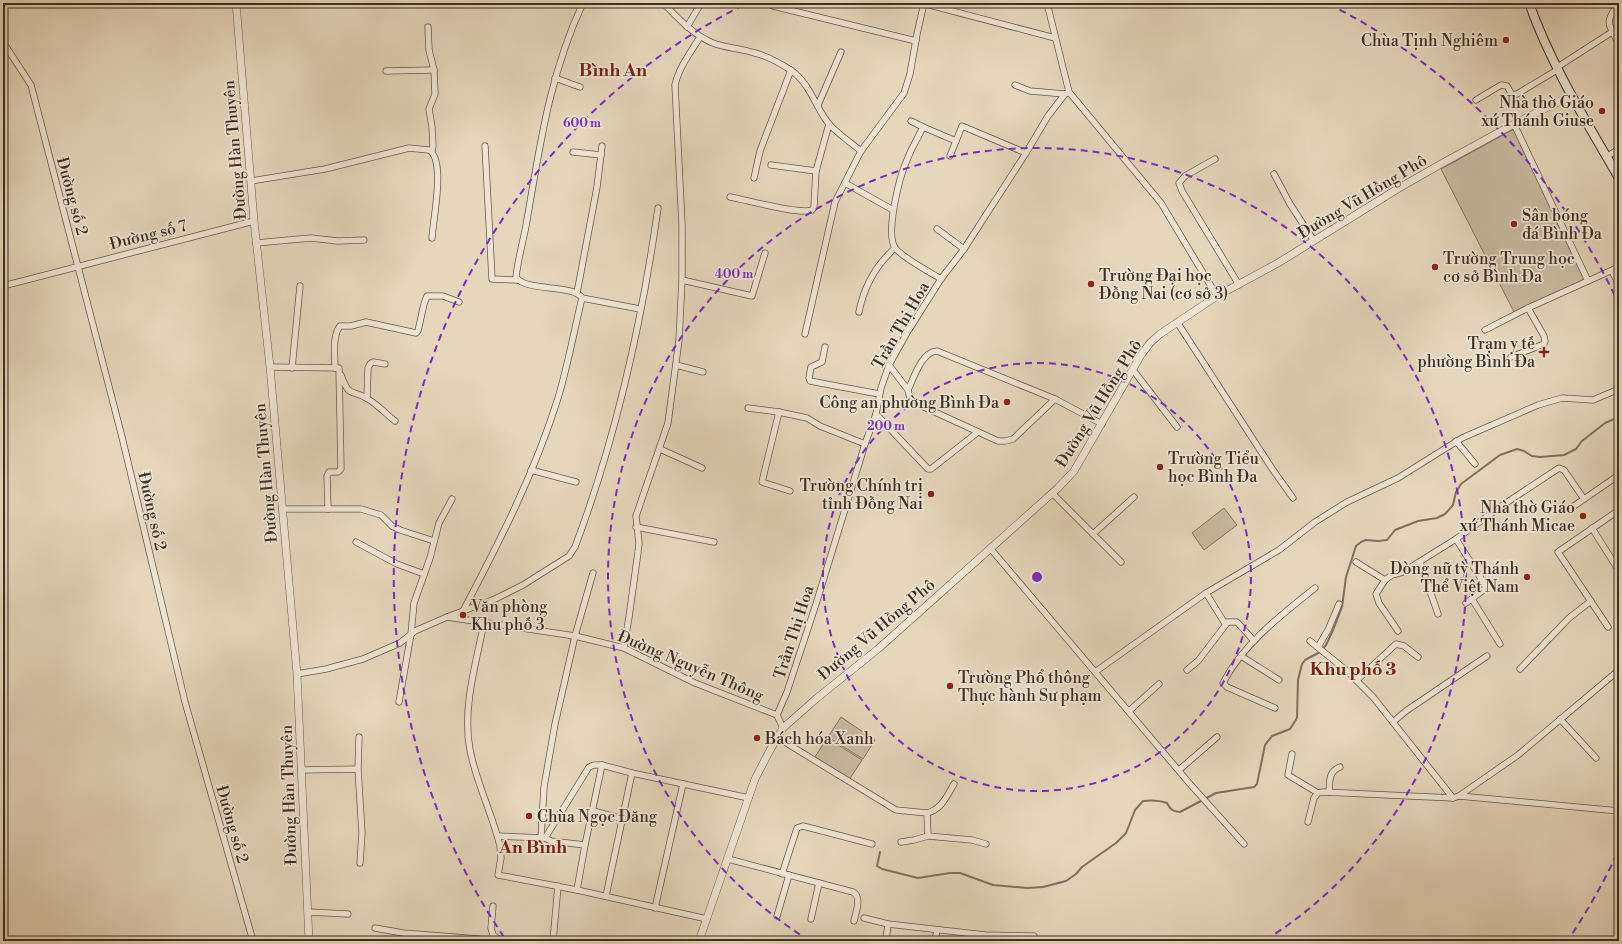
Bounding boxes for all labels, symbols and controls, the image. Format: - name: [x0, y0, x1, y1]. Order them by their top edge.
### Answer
- place label: Chùa Tịnh Nghiêm: [1361, 31, 1498, 51]
- marker: Chùa Tịnh Nghiêm: [1501, 35, 1511, 45]
- district label: Bình An: [579, 59, 647, 82]
- street label: Đường Hàn Thuyên: [219, 79, 251, 221]
- place label: Nhà thờ Giáo xứ Thánh Giuse: [1480, 93, 1594, 131]
- marker: Nhà thờ Giáo xứ Thánh Giuse: [1597, 106, 1607, 116]
- text: 600 m: [563, 116, 601, 131]
- street label: Đường Vũ Hồng Phô: [1294, 150, 1431, 243]
- street label: Đường số 2: [52, 155, 92, 238]
- place label: Sân bóng đá Bình Đa: [1522, 206, 1603, 244]
- street label: Đường số 7: [107, 216, 189, 254]
- marker: Sân bóng đá Bình Đa: [1509, 219, 1519, 229]
- place label: Trường Trung học cơ sở Bình Đa: [1443, 249, 1575, 287]
- marker: Trường Trung học cơ sở Bình Đa: [1430, 262, 1440, 272]
- place label: Trường Đại học Đồng Nai (cơ sở 3): [1099, 266, 1228, 304]
- text: 400 m: [715, 267, 753, 282]
- street label: Trần Thị Hoa: [868, 278, 934, 373]
- marker: Trường Đại học Đồng Nai (cơ sở 3): [1086, 279, 1096, 289]
- place label: Trạm y tế phường Bình Đa: [1418, 334, 1536, 372]
- street label: Đường Vũ Hồng Phô: [1051, 336, 1146, 471]
- marker: Trạm y tế phường Bình Đa: [1538, 346, 1550, 358]
- place label: Công an phường Bình Đa: [820, 393, 1000, 413]
- marker: Công an phường Bình Đa: [1002, 397, 1012, 407]
- street label: Đường Hàn Thuyên: [250, 402, 282, 544]
- text: 200 m: [867, 419, 905, 434]
- place label: Trường Tiểu học Bình Đa: [1168, 449, 1259, 487]
- marker: Trường Tiểu học Bình Đa: [1155, 462, 1165, 472]
- street label: Đường số 2: [133, 470, 171, 552]
- place label: Trường Chính trị tỉnh Đồng Nai: [799, 476, 923, 514]
- marker: Trường Chính trị tỉnh Đồng Nai: [926, 489, 936, 499]
- place label: Nhà thờ Giáo xứ Thánh Micae: [1459, 498, 1575, 536]
- marker: Nhà thờ Giáo xứ Thánh Micae: [1578, 511, 1588, 521]
- place label: Dòng nữ tỳ Thánh Thể Việt Nam: [1390, 559, 1519, 597]
- centre of rings: [1030, 570, 1044, 584]
- marker: Dòng nữ tỳ Thánh Thể Việt Nam: [1522, 572, 1532, 582]
- street label: Đường Vũ Hồng Phô: [814, 575, 939, 685]
- street label: Trần Thị Hoa: [769, 582, 819, 682]
- place label: Văn phòng Khu phố 3: [470, 597, 548, 635]
- marker: Văn phòng Khu phố 3: [458, 610, 468, 620]
- street label: Đường Nguyễn Thông: [615, 626, 767, 706]
- district label: Khu phố 3: [1310, 658, 1396, 681]
- place label: Trường Phổ thông Thực hành Sư phạm: [958, 668, 1102, 706]
- marker: Trường Phổ thông Thực hành Sư phạm: [945, 681, 955, 691]
- street label: Đường Hàn Thuyên: [277, 724, 301, 865]
- place label: Bách hóa Xanh: [764, 729, 874, 749]
- marker: Bách hóa Xanh: [752, 733, 762, 743]
- street label: Đường số 2: [211, 783, 253, 866]
- place label: Chùa Ngọc Đăng: [537, 807, 658, 827]
- marker: Chùa Ngọc Đăng: [524, 811, 534, 821]
- district label: An Bình: [498, 836, 567, 859]

